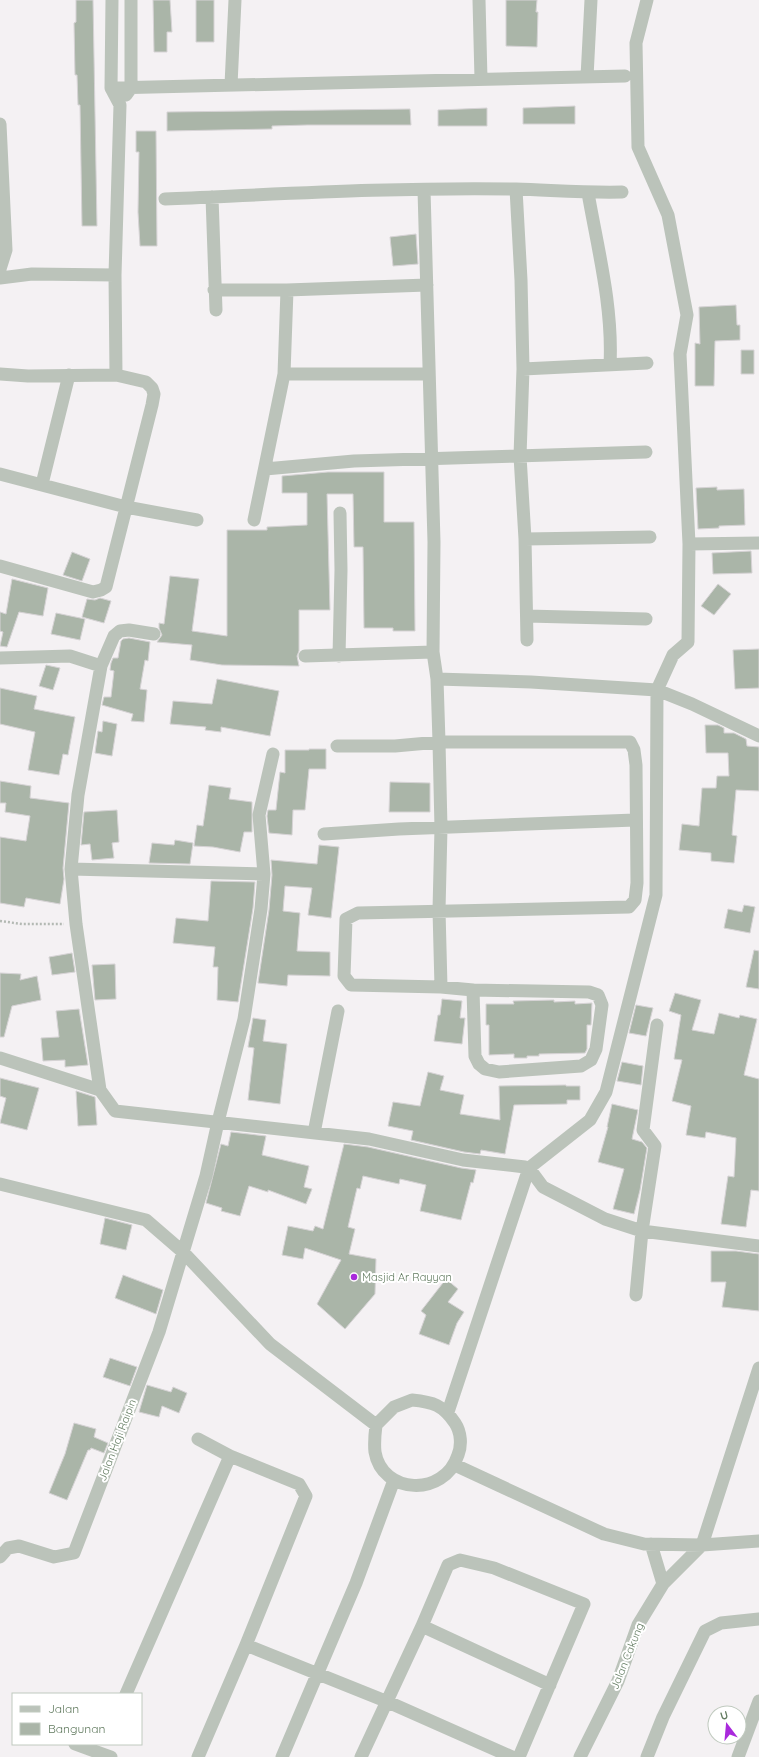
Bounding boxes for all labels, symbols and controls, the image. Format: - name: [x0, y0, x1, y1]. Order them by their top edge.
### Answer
- place label: Masjid Ar Rayyan: [362, 1270, 452, 1284]
- marker: Masjid Ar Rayyan: [349, 1272, 359, 1282]
- street label: Jalan Haji Raipin: [95, 1397, 139, 1483]
- street label: Jalan Cakung: [607, 1621, 647, 1691]
- legend: [12, 1693, 142, 1745]
- text: Jalan: [48, 1701, 79, 1716]
- north arrow: [707, 1705, 747, 1745]
- text: U: [719, 1708, 730, 1723]
- text: Bangunan: [48, 1721, 105, 1736]

